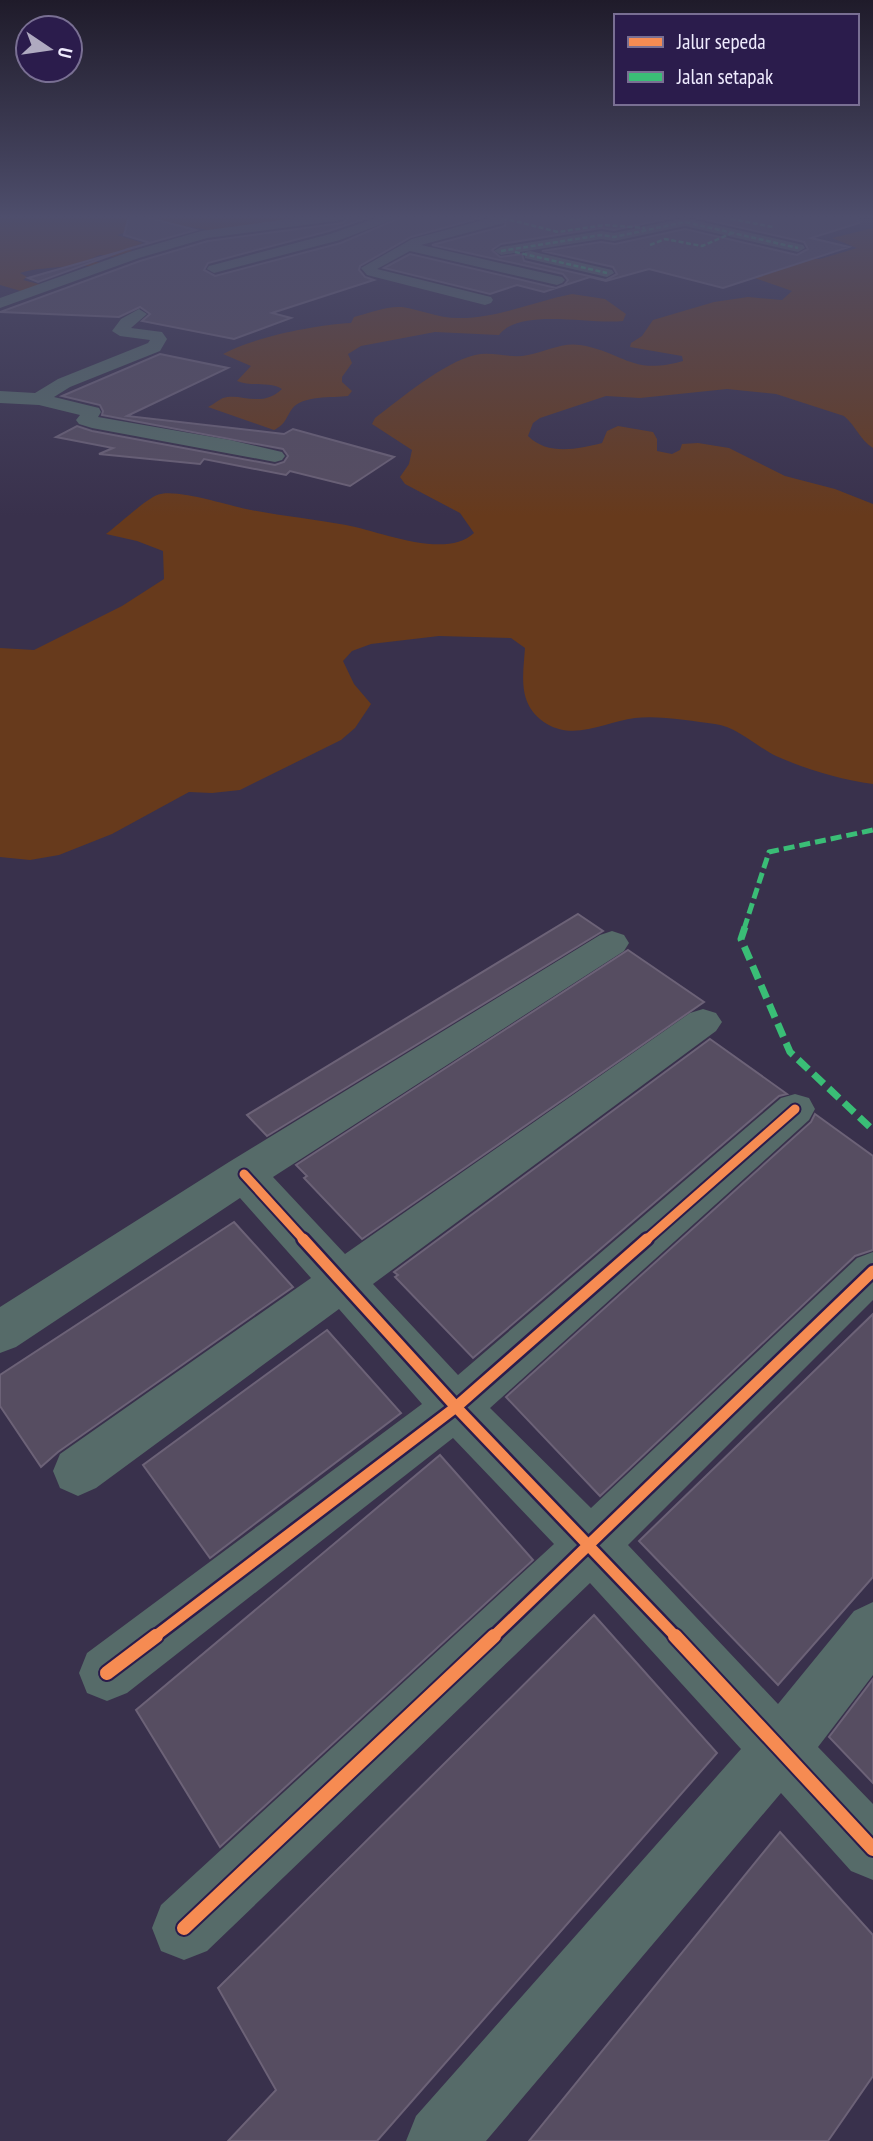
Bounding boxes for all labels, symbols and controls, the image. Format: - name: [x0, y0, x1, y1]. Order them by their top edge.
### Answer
- north arrow: [14, 14, 84, 84]
- legend: [614, 14, 859, 105]
- text: Jalur sepeda: [676, 28, 766, 55]
- text: U: [53, 45, 78, 60]
- text: Jalan setapak: [676, 63, 773, 90]

